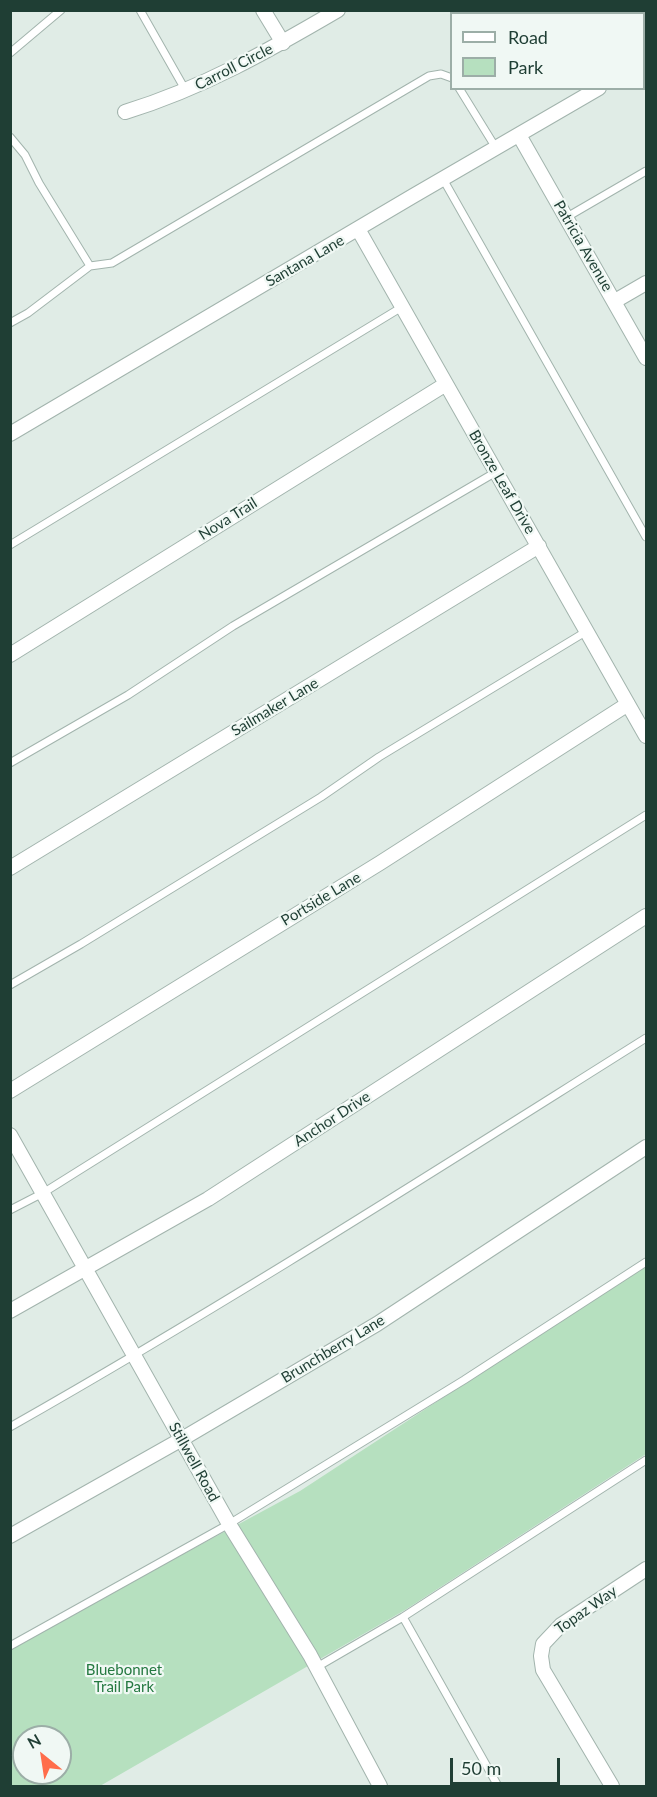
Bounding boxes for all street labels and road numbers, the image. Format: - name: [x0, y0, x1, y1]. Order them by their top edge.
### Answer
- street label: Carroll Circle: [192, 40, 276, 94]
- street label: Patricia Avenue: [550, 197, 616, 295]
- street label: Santana Lane: [263, 231, 347, 291]
- street label: Bronze Leaf Drive: [465, 427, 539, 537]
- street label: Nova Trail: [195, 494, 261, 544]
- street label: Sailmaker Lane: [228, 674, 322, 740]
- street label: Portside Lane: [278, 868, 364, 930]
- street label: Anchor Drive: [290, 1088, 374, 1150]
- street label: Brunchberry Lane: [278, 1311, 388, 1387]
- street label: Stillwell Road: [165, 1419, 223, 1505]
- street label: Topaz Way: [551, 1582, 621, 1638]

